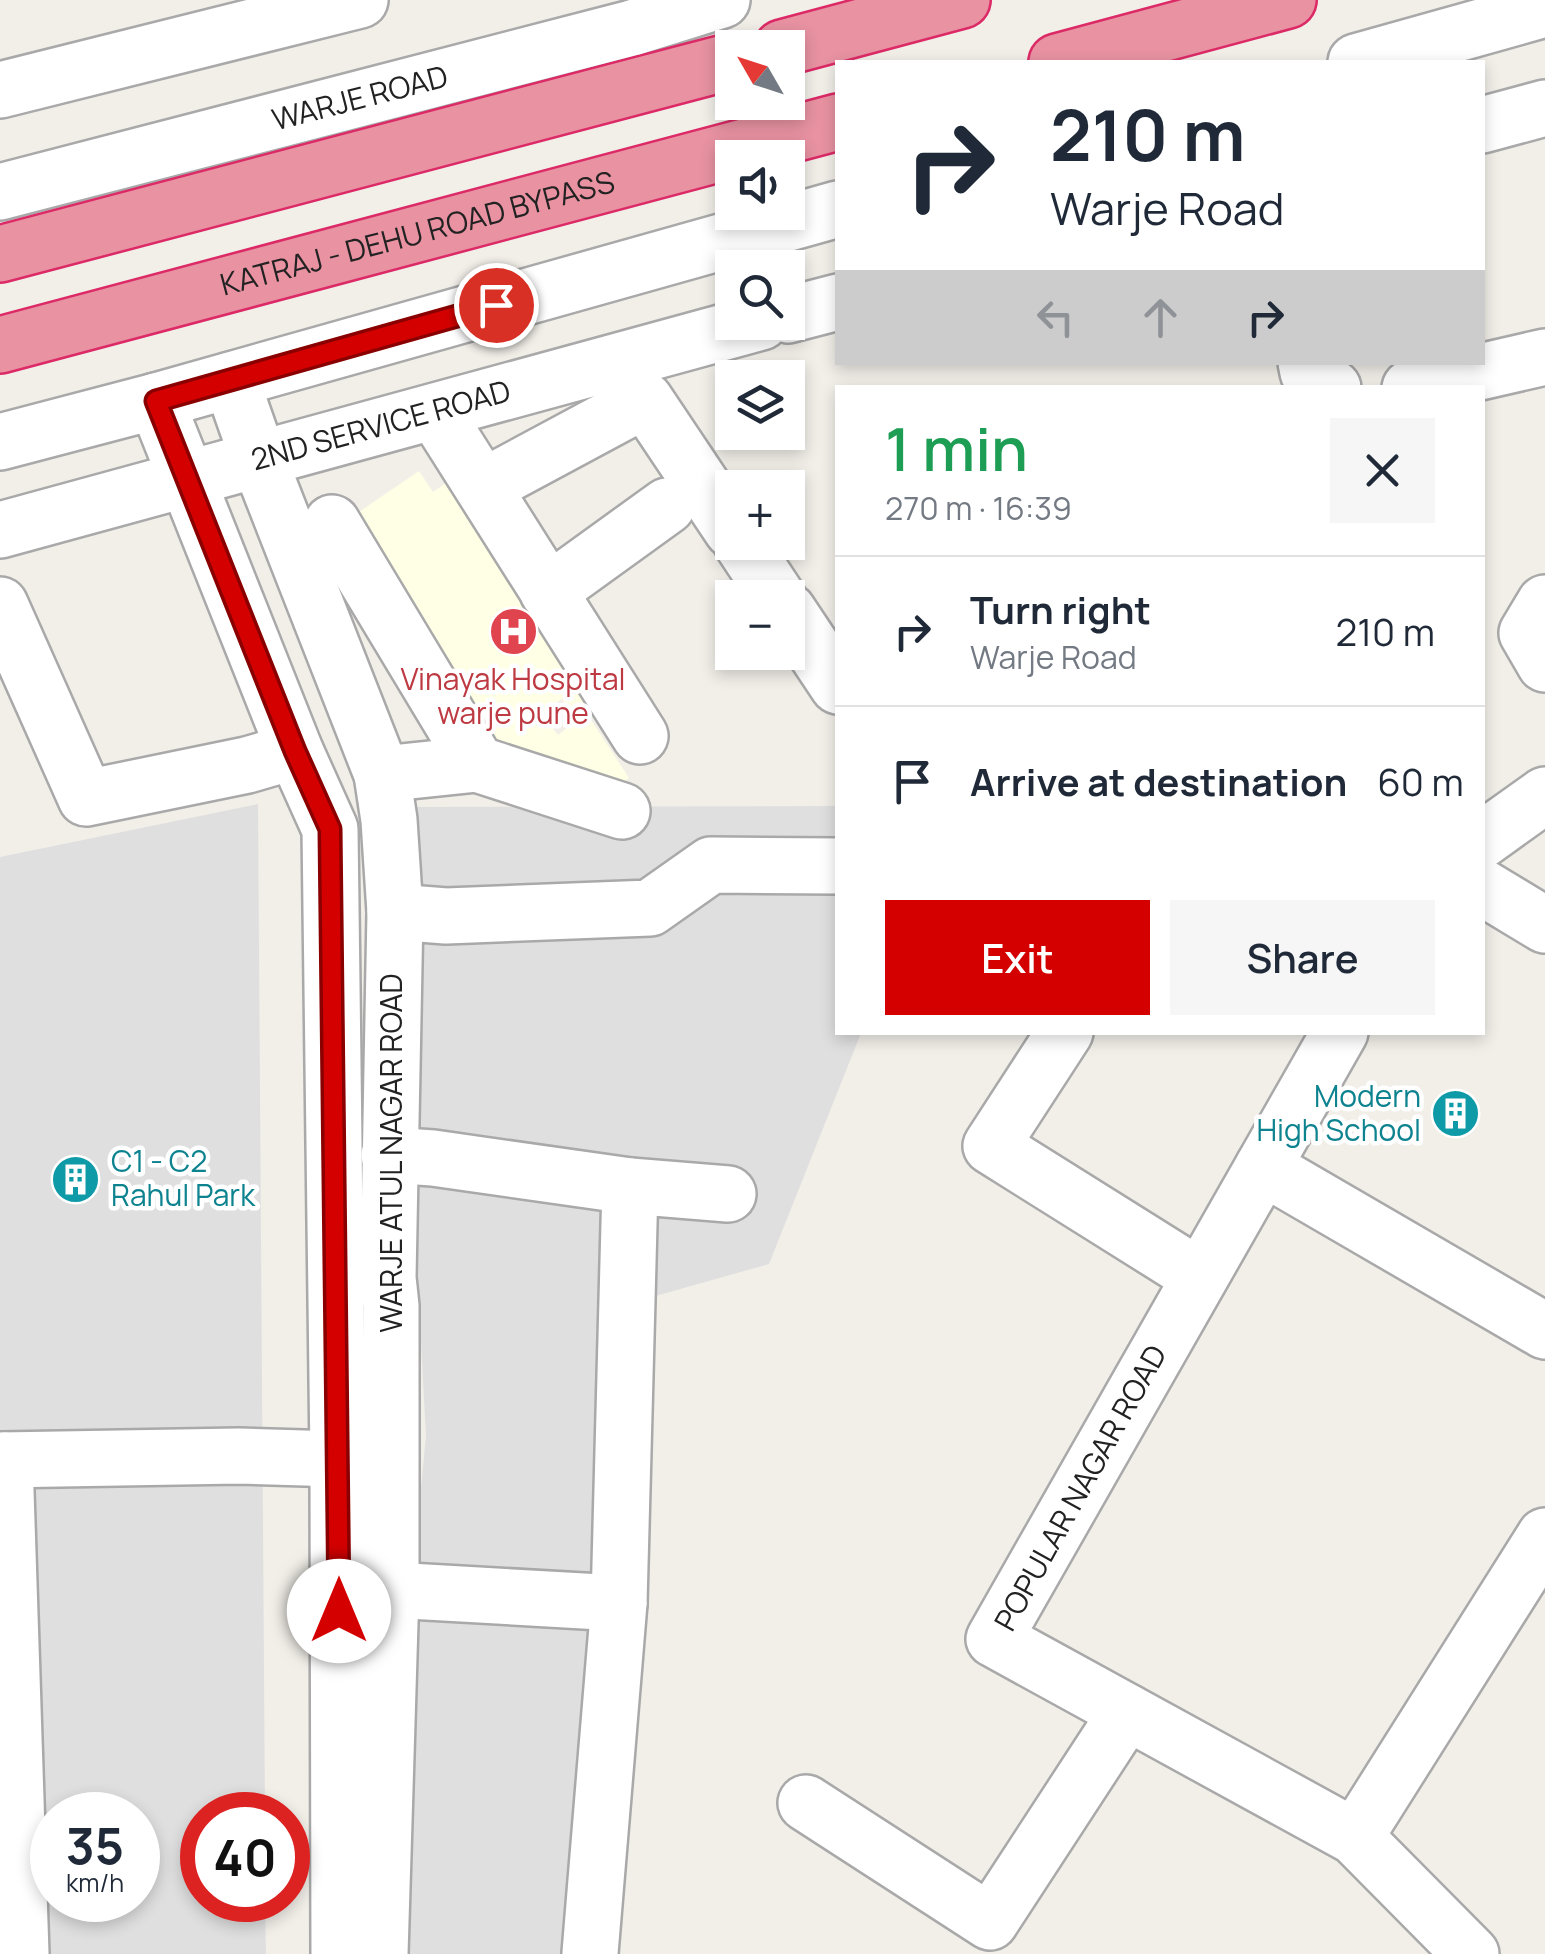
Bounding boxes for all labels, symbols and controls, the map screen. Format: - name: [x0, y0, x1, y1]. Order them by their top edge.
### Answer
- north arrow: [715, 30, 805, 120]
- map controls: [715, 30, 805, 670]
- street label: WARJE ROAD: [267, 55, 452, 140]
- text: 210 m: [1050, 86, 1245, 182]
- icon: right: [885, 100, 1015, 230]
- button: sound: [715, 140, 805, 230]
- street label: KATRAJ - DEHU ROAD BYPASS: [216, 160, 619, 304]
- text: Warje Road: [1050, 177, 1285, 239]
- button: search: [715, 250, 805, 340]
- pin: [454, 263, 539, 348]
- icon: arrive: [469, 278, 524, 333]
- icon: left: [1028, 290, 1083, 345]
- icon: ahead: [1133, 290, 1188, 345]
- icon: right: [1238, 290, 1293, 345]
- button: layers: [715, 360, 805, 450]
- street label: 2ND SERVICE ROAD: [246, 369, 515, 479]
- text: 1 min: [885, 407, 1028, 489]
- button: close: [1330, 418, 1435, 523]
- button: +: [715, 470, 805, 560]
- text: 270 m · 16:39: [885, 486, 1072, 530]
- button: −: [715, 580, 805, 670]
- text: Turn right: [970, 583, 1151, 635]
- icon: right: [885, 604, 940, 659]
- hospital icon: Vinayak Hospital warje pune: [487, 605, 539, 657]
- text: 210 m: [1336, 605, 1435, 657]
- text: Warje Road: [970, 635, 1137, 679]
- place label: Vinayak Hospital warje pune: [400, 658, 626, 733]
- icon: arrive: [885, 754, 940, 809]
- text: Arrive at destination: [970, 755, 1347, 807]
- text: 60 m: [1377, 755, 1464, 807]
- button: Exit: [885, 900, 1150, 1015]
- button: Share: [1170, 900, 1435, 1015]
- street label: WARJE ATUL NAGAR ROAD: [370, 973, 411, 1333]
- place label: Modern High School: [1256, 1075, 1421, 1150]
- building icon: Modern High School: [1430, 1088, 1482, 1140]
- place label: C1 - C2 Rahul Park: [111, 1140, 256, 1215]
- building icon: C1 - C2 Rahul Park: [50, 1153, 102, 1205]
- street label: POPULAR NAGAR ROAD: [984, 1337, 1175, 1638]
- position arrow: [287, 1559, 391, 1663]
- speed limit sign: 40: [180, 1792, 310, 1922]
- text: 35: [66, 1811, 124, 1879]
- text: km/h: [66, 1865, 124, 1900]

